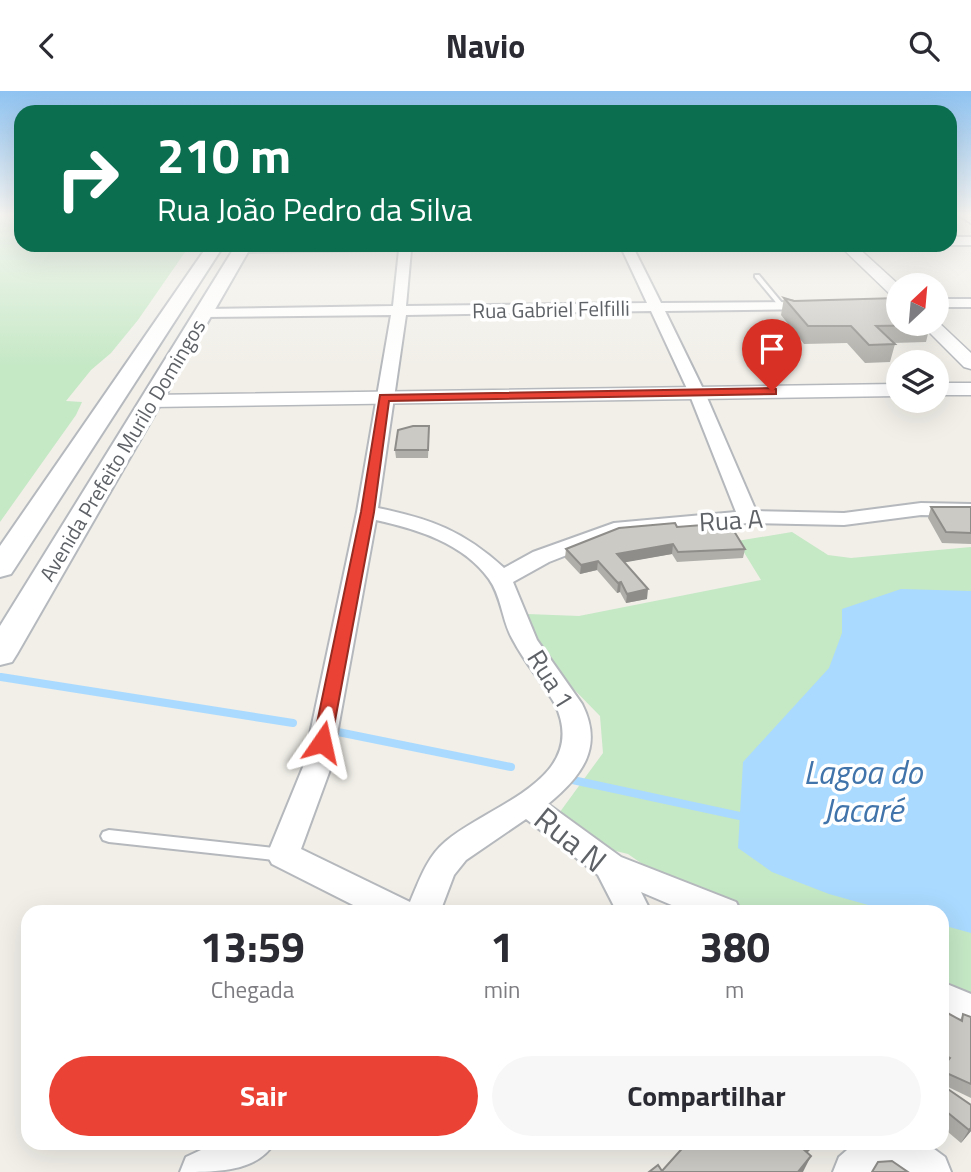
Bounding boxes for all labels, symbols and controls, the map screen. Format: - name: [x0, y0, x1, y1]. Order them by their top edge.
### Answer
- text: Navio: [446, 22, 525, 70]
- icon: back: [28, 27, 66, 65]
- icon: search: [905, 27, 943, 65]
- text: 210 m: [157, 117, 291, 192]
- icon: right: [42, 133, 133, 224]
- text: Rua João Pedro da Silva: [157, 185, 472, 233]
- north arrow: [886, 273, 948, 336]
- map controls: [886, 273, 949, 413]
- street label: Rua Gabriel Felfilli: [472, 292, 630, 326]
- street label: Avenida Prefeito Murilo Domingos: [31, 313, 213, 587]
- pin: [742, 319, 802, 391]
- icon: arrive: [753, 330, 791, 368]
- button: layers: [886, 350, 949, 413]
- street label: Rua A: [698, 499, 764, 541]
- street label: Rua 1: [518, 642, 584, 716]
- position arrow: [285, 705, 359, 779]
- water label: Lagoa do Jacaré: [804, 747, 924, 835]
- street label: Rua N: [524, 795, 618, 883]
- text: 13:59: [200, 914, 305, 978]
- text: 1: [490, 914, 514, 978]
- text: 380: [699, 914, 770, 978]
- text: Chegada: [211, 972, 294, 1007]
- text: min: [484, 972, 520, 1007]
- text: m: [725, 972, 744, 1007]
- button: Sair: [49, 1056, 478, 1136]
- button: Compartilhar: [492, 1056, 921, 1136]

